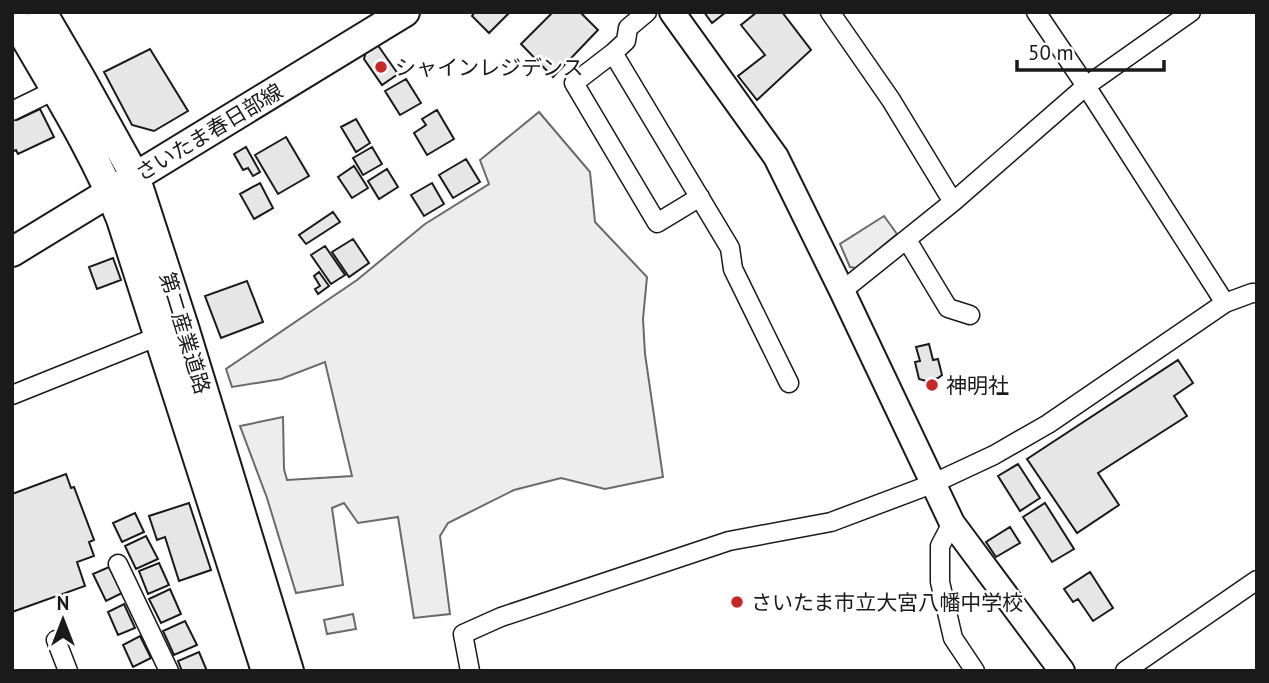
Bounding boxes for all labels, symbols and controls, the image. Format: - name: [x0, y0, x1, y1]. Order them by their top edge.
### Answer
- scale bar: [1017, 28, 1164, 72]
- text: 50 m: [1028, 39, 1074, 66]
- place label: シャインレジデンス: [395, 54, 584, 81]
- marker: シャインレジデンス: [373, 59, 389, 75]
- street label: さいたま春日部線: [130, 77, 288, 187]
- street label: 第二産業道路: [154, 269, 216, 397]
- place label: 神明社: [946, 372, 1009, 399]
- marker: 神明社: [924, 377, 940, 393]
- north arrow: [28, 585, 98, 655]
- place label: さいたま市立大宮八幡中学校: [751, 589, 1023, 616]
- text: N: [57, 591, 69, 615]
- marker: さいたま市立大宮八幡中学校: [729, 594, 745, 610]

